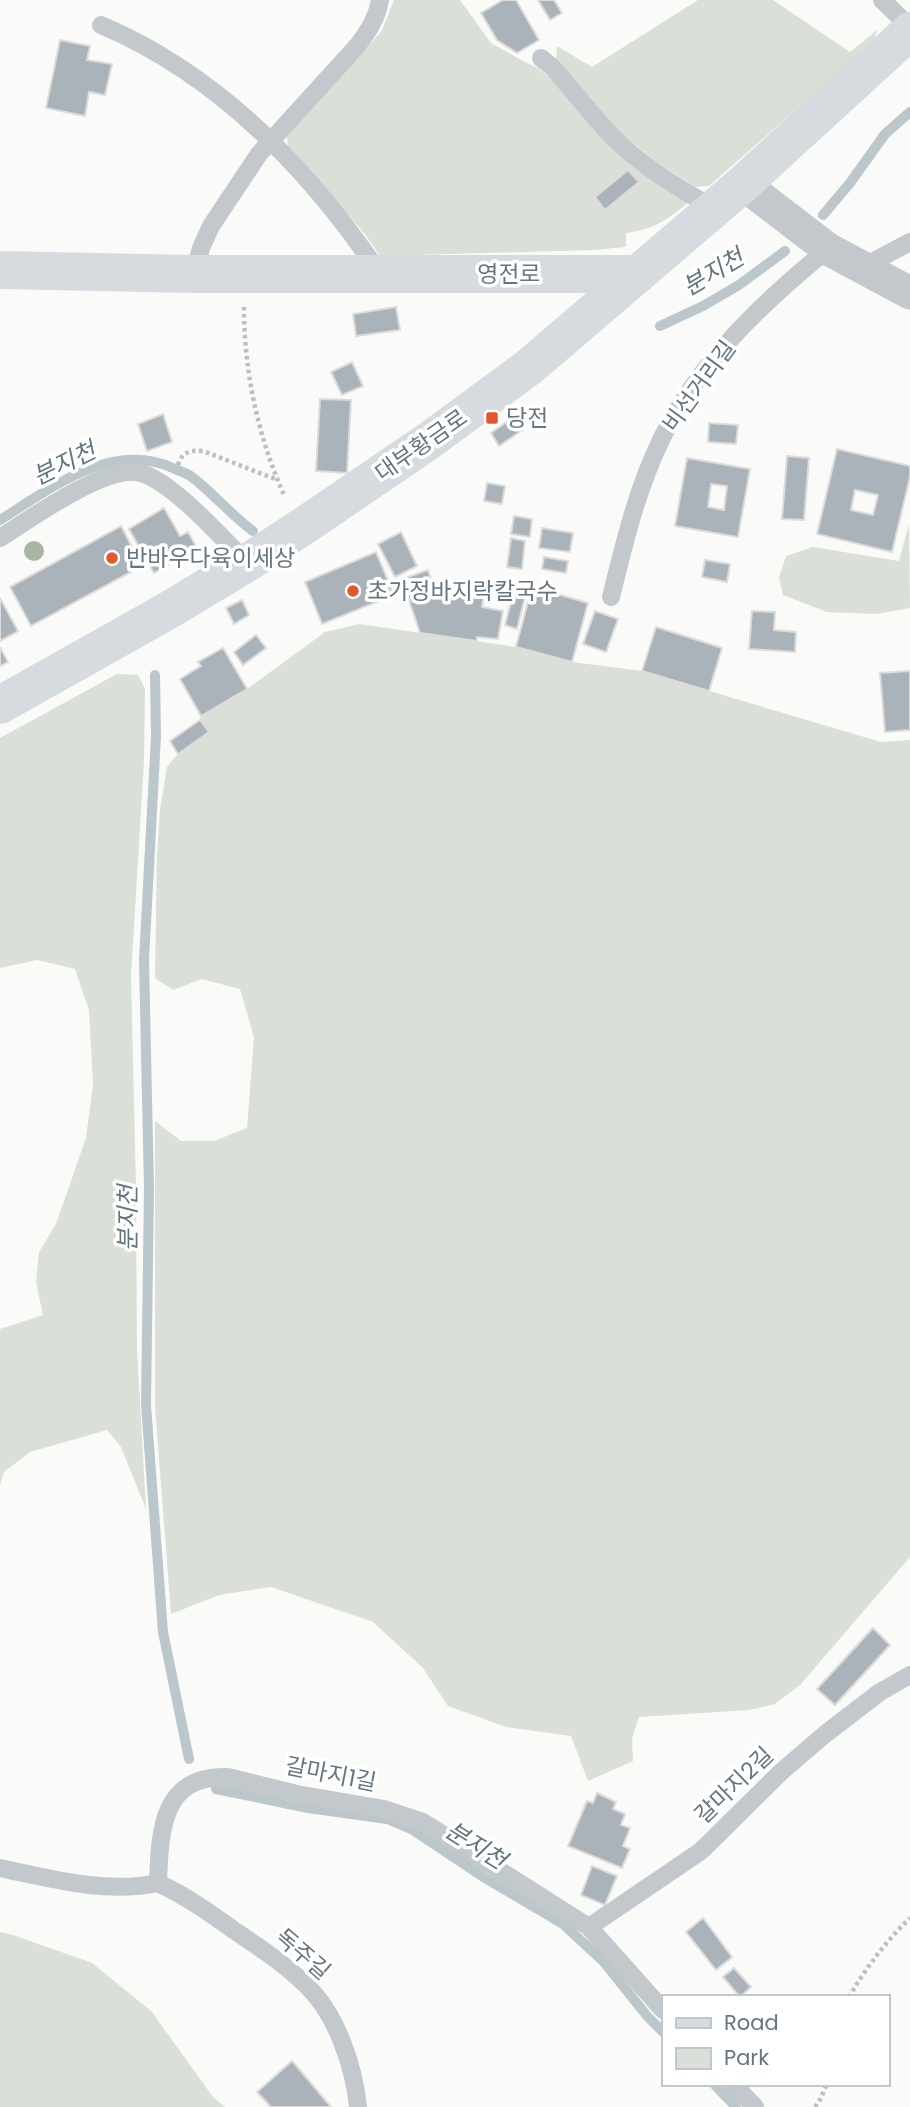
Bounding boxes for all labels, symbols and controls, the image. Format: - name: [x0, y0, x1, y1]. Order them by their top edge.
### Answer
- water label: 분지천: [676, 239, 752, 303]
- street label: 영전로: [477, 258, 541, 290]
- street label: 비선거리길: [655, 334, 743, 438]
- street label: 대부황금로: [368, 402, 474, 488]
- place label: 당전: [506, 402, 548, 434]
- marker: 당전: [484, 410, 500, 426]
- water label: 분지천: [27, 432, 104, 492]
- place label: 반바우다육이세상: [126, 542, 295, 574]
- marker: 반바우다육이세상: [104, 550, 120, 566]
- place label: 초가정바지락칼국수: [367, 575, 557, 607]
- marker: 초가정바지락칼국수: [345, 583, 361, 599]
- water label: 분지천: [111, 1182, 144, 1251]
- street label: 갈마지2길: [688, 1739, 780, 1831]
- street label: 갈마지1길: [283, 1750, 379, 1798]
- water label: 분지천: [439, 1813, 515, 1878]
- street label: 독주길: [269, 1921, 337, 1987]
- legend: [662, 1995, 889, 2086]
- text: Road: [724, 2008, 779, 2037]
- text: Park: [724, 2043, 769, 2072]

